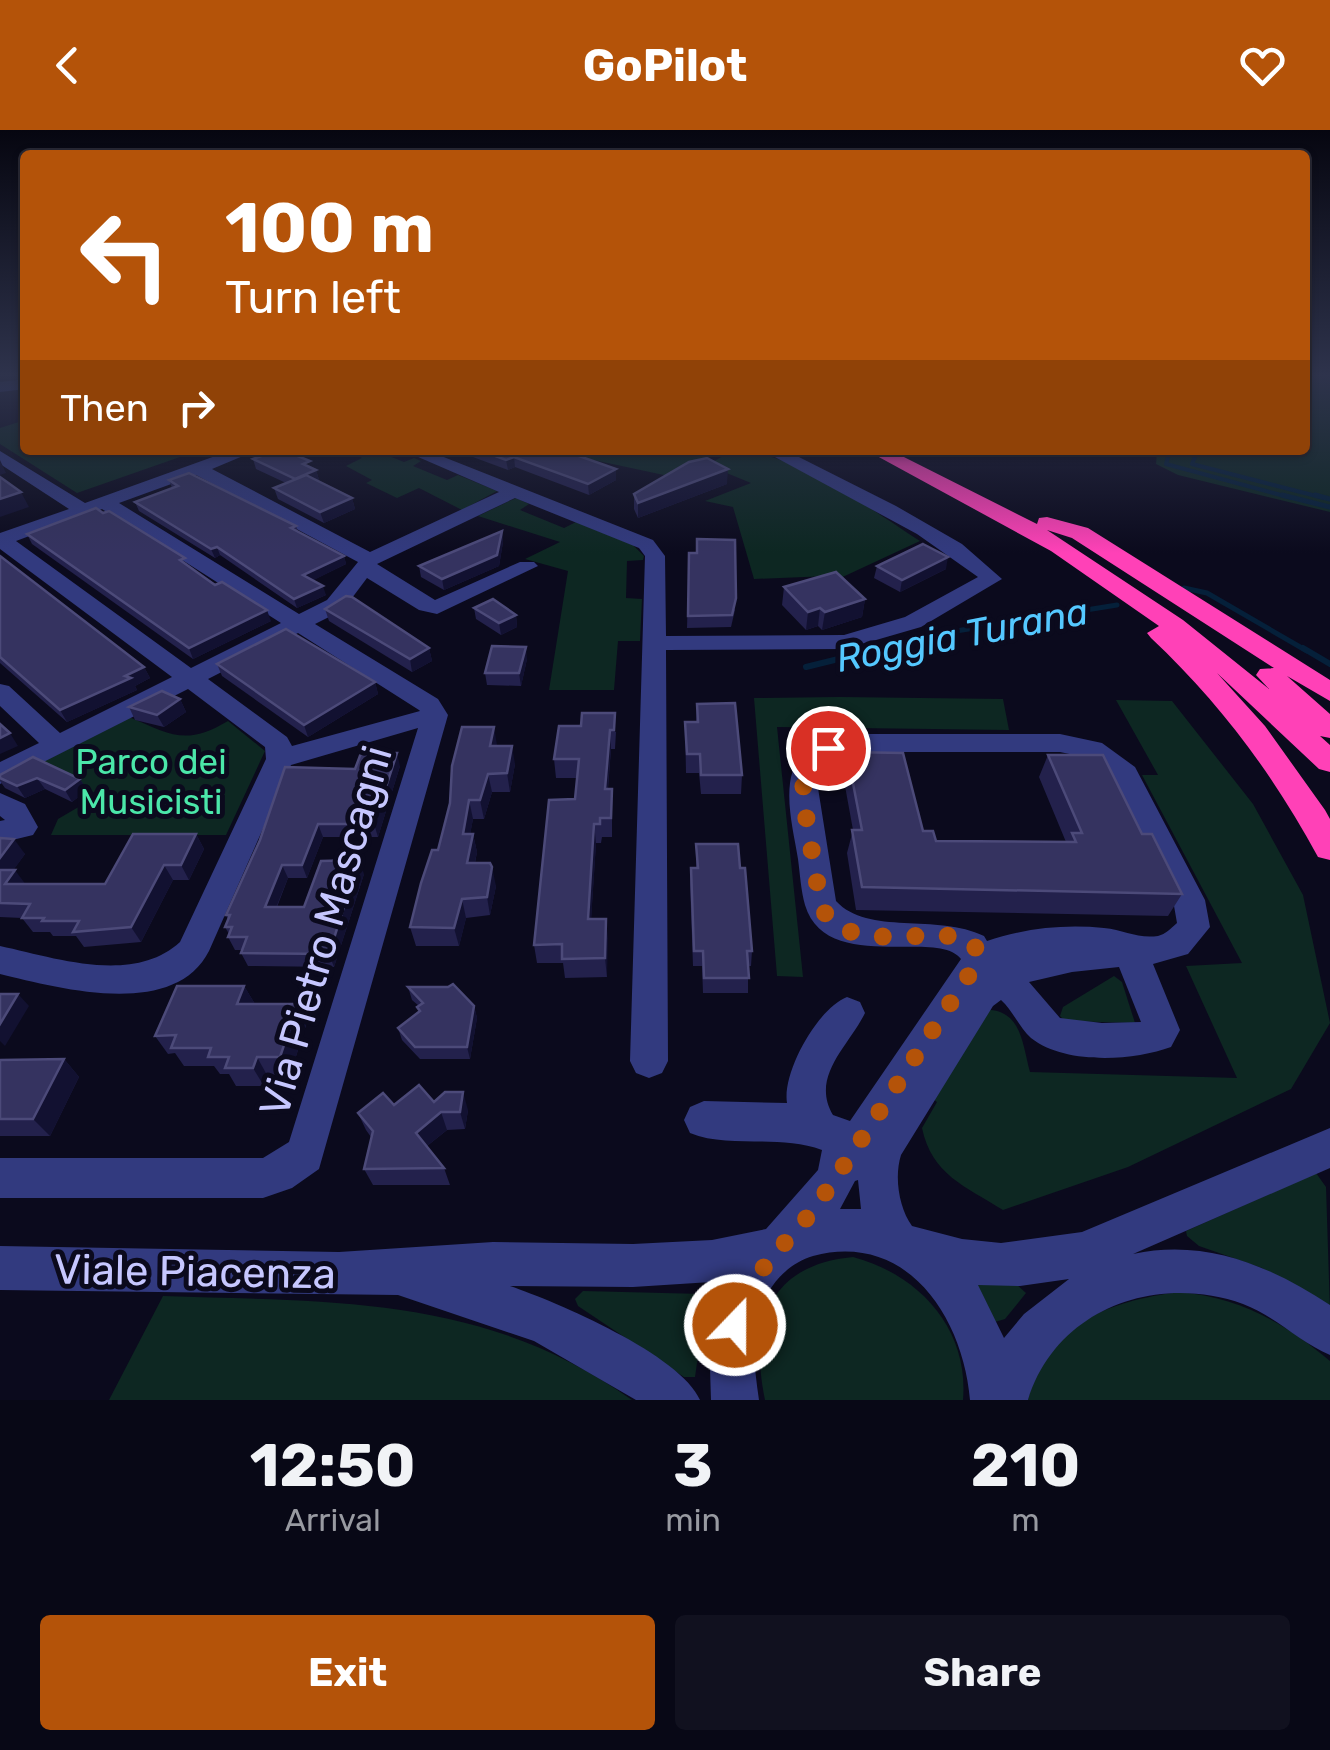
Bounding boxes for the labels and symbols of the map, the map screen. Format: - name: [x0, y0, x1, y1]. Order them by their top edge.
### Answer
- water label: Roggia Turana: [832, 588, 1092, 682]
- pin: [786, 706, 871, 791]
- street label: Via Pietro Mascagni: [249, 740, 403, 1122]
- park label: Parco dei Musicisti: [75, 741, 227, 823]
- street label: Viale Piacenza: [54, 1245, 336, 1299]
- position arrow: [683, 1273, 787, 1377]

